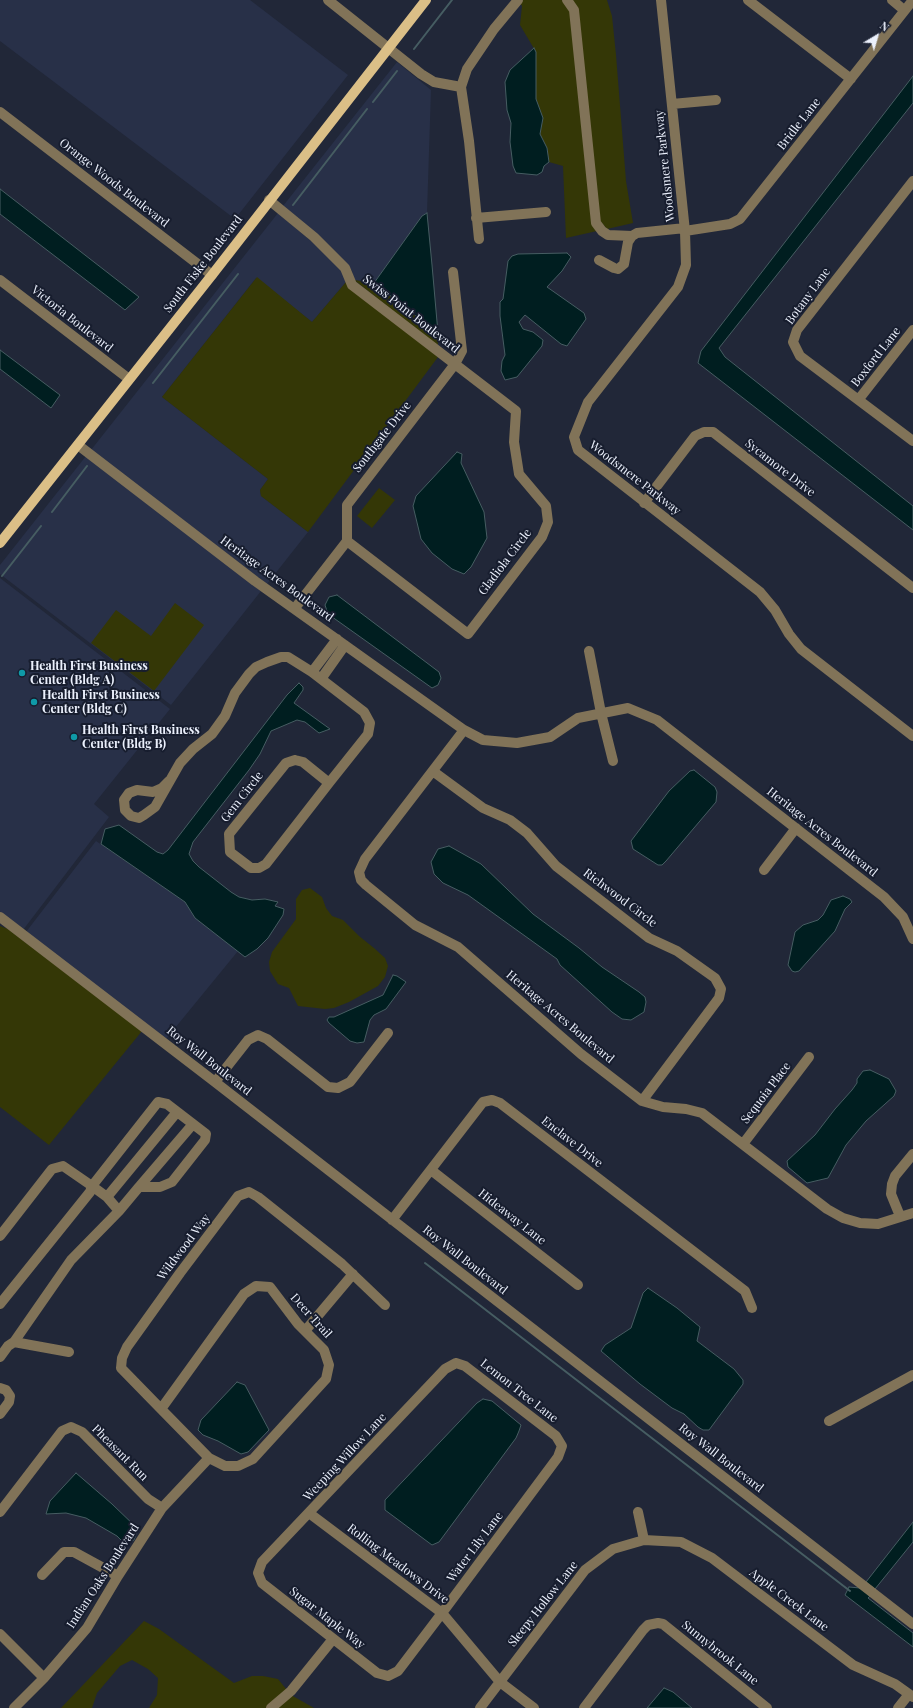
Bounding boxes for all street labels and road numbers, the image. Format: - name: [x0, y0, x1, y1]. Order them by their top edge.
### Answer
- street label: Bridle Lane: [774, 95, 824, 153]
- street label: Woodsmere Parkway: [652, 109, 678, 223]
- street label: Orange Woods Boulevard: [56, 136, 172, 230]
- street label: South Fiske Boulevard: [161, 212, 245, 316]
- street label: Botany Lane: [783, 265, 833, 327]
- street label: Swiss Point Boulevard: [360, 272, 462, 356]
- street label: Victoria Boulevard: [28, 283, 116, 355]
- street label: Boxford Lane: [848, 324, 904, 390]
- street label: Southgate Drive: [350, 399, 414, 475]
- street label: Sycamore Drive: [742, 436, 818, 500]
- street label: Woodsmere Parkway: [586, 438, 684, 518]
- street label: Gladiola Circle: [475, 526, 535, 598]
- street label: Heritage Acres Boulevard: [218, 533, 336, 625]
- street label: Gem Circle: [218, 769, 266, 825]
- street label: Heritage Acres Boulevard: [764, 784, 880, 880]
- street label: Richwood Circle: [580, 866, 660, 930]
- street label: Heritage Acres Boulevard: [503, 968, 617, 1066]
- street label: Roy Wall Boulevard: [164, 1023, 254, 1099]
- street label: Sequoia Place: [738, 1059, 794, 1127]
- street label: Enclave Drive: [538, 1114, 606, 1170]
- street label: Hideaway Lane: [475, 1186, 549, 1248]
- street label: Wildwood Way: [155, 1211, 213, 1283]
- street label: Roy Wall Boulevard: [420, 1222, 510, 1298]
- street label: Deer Trail: [287, 1291, 335, 1341]
- street label: Lemon Tree Lane: [477, 1356, 561, 1426]
- street label: Weeping Willow Lane: [301, 1410, 389, 1504]
- street label: Roy Wall Boulevard: [676, 1420, 766, 1496]
- street label: Pheasant Run: [89, 1422, 151, 1484]
- street label: Water Lily Lane: [444, 1509, 506, 1585]
- street label: Indian Oaks Boulevard: [64, 1521, 142, 1631]
- street label: Rolling Meadows Drive: [344, 1521, 452, 1607]
- street label: Sleepy Hollow Lane: [505, 1558, 581, 1650]
- street label: Apple Creek Lane: [747, 1566, 831, 1634]
- street label: Sugar Maple Way: [286, 1584, 368, 1652]
- street label: Sunnybrook Lane: [679, 1618, 761, 1688]

